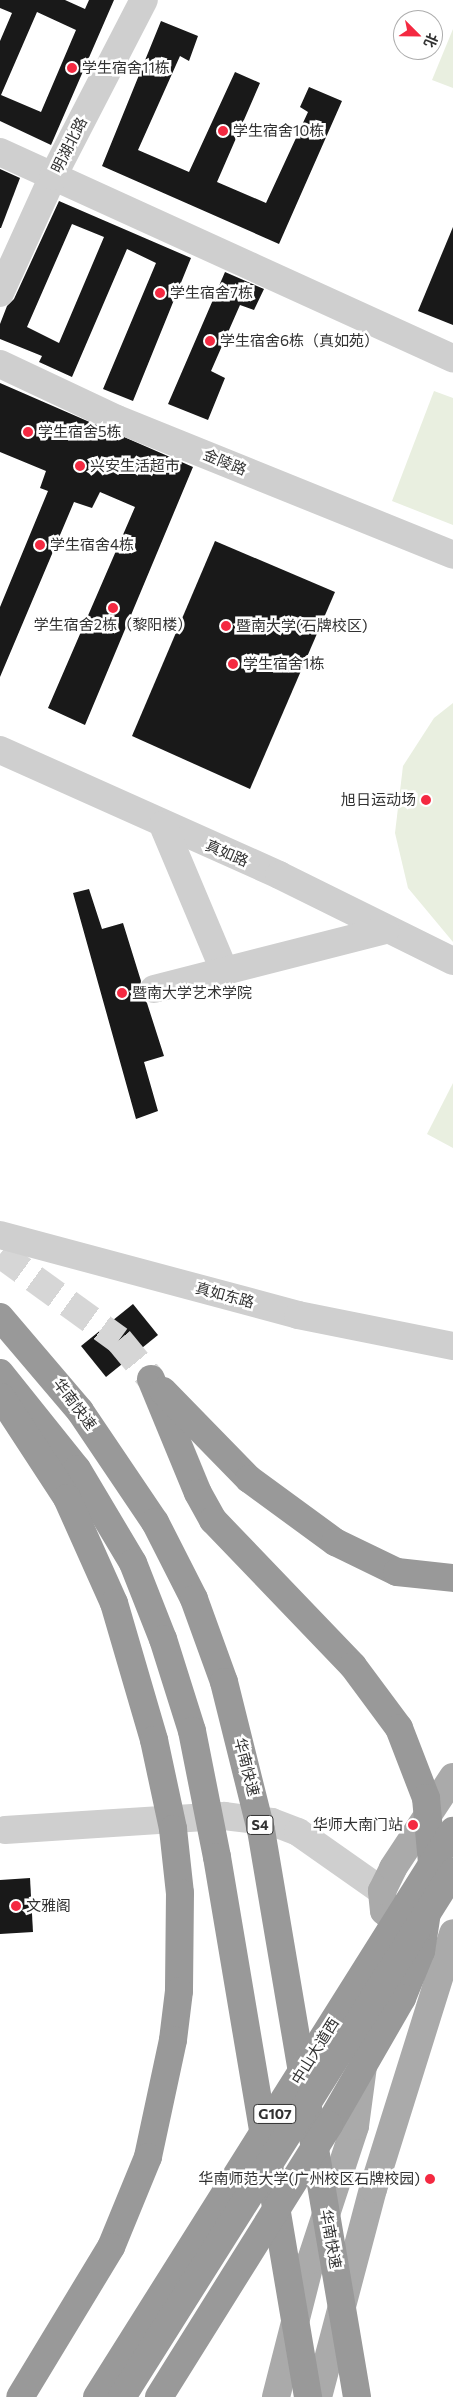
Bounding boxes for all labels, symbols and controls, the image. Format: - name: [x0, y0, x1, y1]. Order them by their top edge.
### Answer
- north arrow: [393, 10, 443, 60]
- text: 北: [421, 31, 442, 50]
- place label: 学生宿舍11栋: [82, 59, 170, 77]
- marker: 学生宿舍11栋: [66, 62, 78, 74]
- street label: 明湖北路: [47, 114, 91, 176]
- place label: 学生宿舍10栋: [233, 122, 324, 140]
- marker: 学生宿舍10栋: [217, 125, 229, 137]
- place label: 学生宿舍7栋: [170, 284, 253, 302]
- marker: 学生宿舍7栋: [154, 287, 166, 299]
- place label: 学生宿舍6栋（真如苑）: [220, 332, 379, 350]
- marker: 学生宿舍6栋（真如苑）: [204, 335, 216, 347]
- place label: 学生宿舍5栋: [38, 423, 122, 441]
- marker: 学生宿舍5栋: [22, 426, 34, 438]
- street label: 金陵路: [201, 445, 249, 479]
- place label: 兴安生活超市: [90, 457, 180, 475]
- marker: 兴安生活超市: [74, 460, 86, 472]
- place label: 学生宿舍4栋: [50, 536, 134, 554]
- marker: 学生宿舍4栋: [34, 539, 46, 551]
- marker: 学生宿舍2栋（黎阳楼）: [107, 602, 119, 614]
- place label: 学生宿舍2栋（黎阳楼）: [34, 616, 192, 634]
- place label: 暨南大学(石牌校区): [236, 617, 368, 635]
- marker: 暨南大学(石牌校区): [220, 620, 232, 632]
- place label: 学生宿舍1栋: [243, 655, 324, 673]
- marker: 学生宿舍1栋: [227, 658, 239, 670]
- place label: 旭日运动场: [341, 791, 416, 809]
- marker: 旭日运动场: [420, 794, 432, 806]
- street label: 真如路: [203, 836, 251, 870]
- place label: 暨南大学艺术学院: [132, 984, 252, 1002]
- marker: 暨南大学艺术学院: [116, 987, 128, 999]
- street label: 真如东路: [194, 1279, 256, 1311]
- street label: 华南快速: [50, 1375, 100, 1433]
- street label: 华南快速: [231, 1736, 263, 1798]
- road number: S4: [246, 1814, 274, 1836]
- place label: 华师大南门站: [313, 1816, 403, 1834]
- marker: 华师大南门站: [407, 1819, 419, 1831]
- place label: 文雅阁: [26, 1897, 71, 1915]
- marker: 文雅阁: [10, 1900, 22, 1912]
- street label: 中山大道西: [287, 2014, 343, 2088]
- road number: G107: [252, 2102, 298, 2126]
- place label: 华南师范大学(广州校区石牌校园): [198, 2170, 420, 2188]
- marker: 华南师范大学(广州校区石牌校园): [424, 2173, 436, 2185]
- street label: 华南快速: [317, 2208, 345, 2270]

